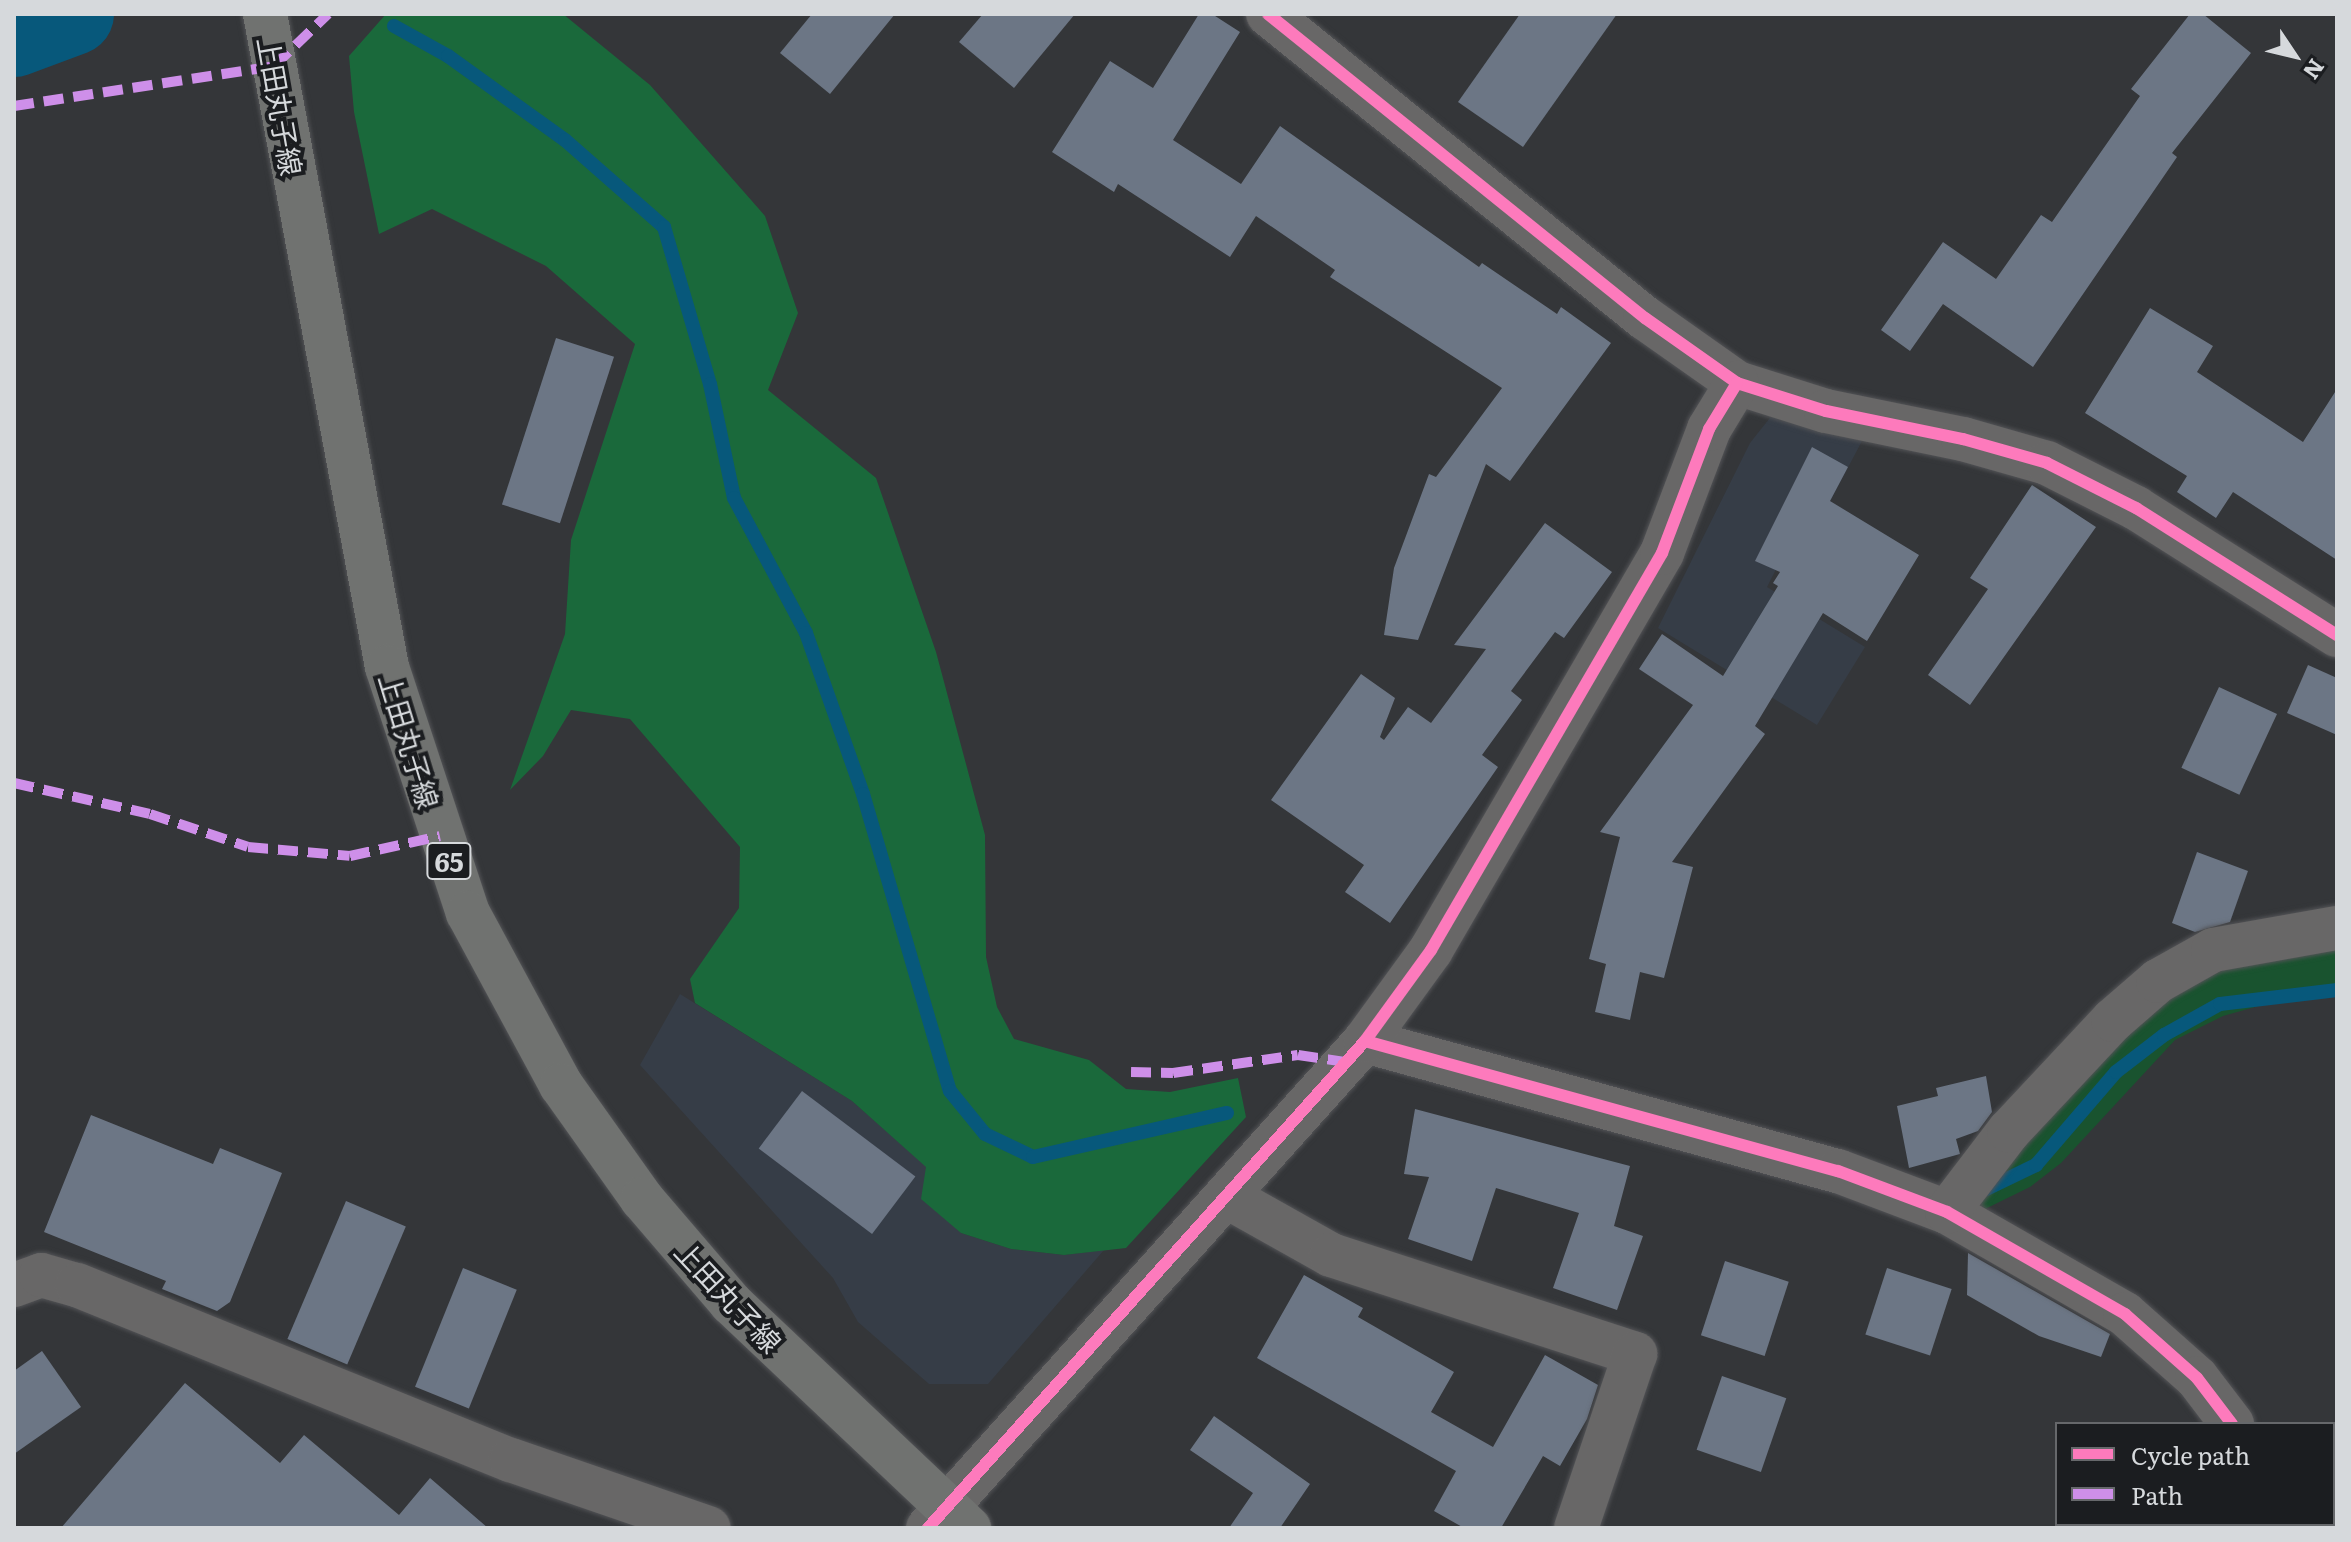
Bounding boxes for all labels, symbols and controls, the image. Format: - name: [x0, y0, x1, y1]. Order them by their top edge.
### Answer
- north arrow: [2255, 16, 2335, 96]
- street label: 上田丸子線: [252, 34, 310, 178]
- text: N: [2296, 53, 2334, 87]
- street label: 上田丸子線: [373, 669, 447, 813]
- road number: 65: [425, 839, 473, 883]
- street label: 上田丸子線: [669, 1233, 789, 1359]
- legend: [2055, 1422, 2335, 1526]
- text: Cycle path: [2131, 1437, 2250, 1472]
- text: Path: [2131, 1477, 2183, 1512]

